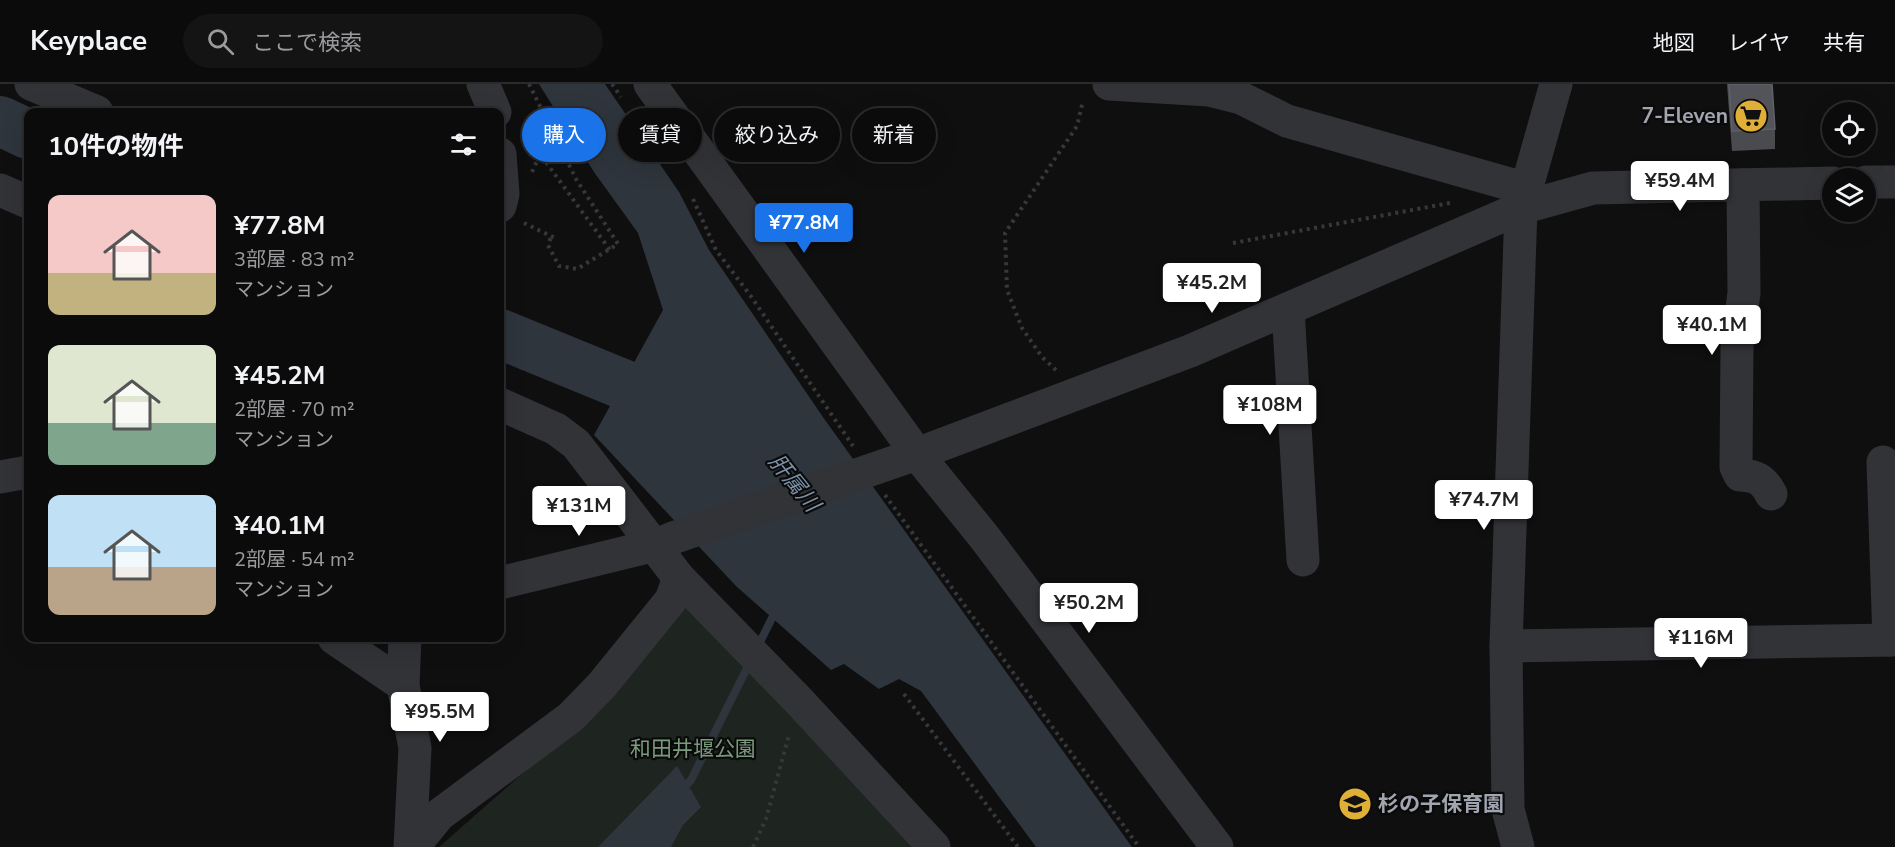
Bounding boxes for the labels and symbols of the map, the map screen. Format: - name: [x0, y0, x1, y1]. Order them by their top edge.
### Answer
- supermarket icon: 7-Eleven: [1733, 98, 1769, 134]
- place label: 7-Eleven: [1641, 102, 1728, 130]
- pin: ¥59.4M: [1631, 161, 1729, 212]
- pin: ¥77.8M: [755, 203, 853, 254]
- pin: ¥45.2M: [1163, 263, 1261, 314]
- pin: ¥40.1M: [1663, 305, 1761, 356]
- pin: ¥108M: [1228, 385, 1312, 436]
- water label: 肝属川: [762, 448, 828, 520]
- pin: ¥74.7M: [1435, 480, 1533, 531]
- pin: ¥131M: [537, 486, 621, 537]
- pin: ¥50.2M: [1040, 583, 1138, 634]
- pin: ¥116M: [1659, 618, 1743, 669]
- pin: ¥95.5M: [391, 692, 489, 743]
- park label: 和田井堰公園: [630, 735, 756, 763]
- school or university icon: 杉の子保育園: [1337, 786, 1373, 822]
- place label: 杉の子保育園: [1378, 790, 1504, 818]

